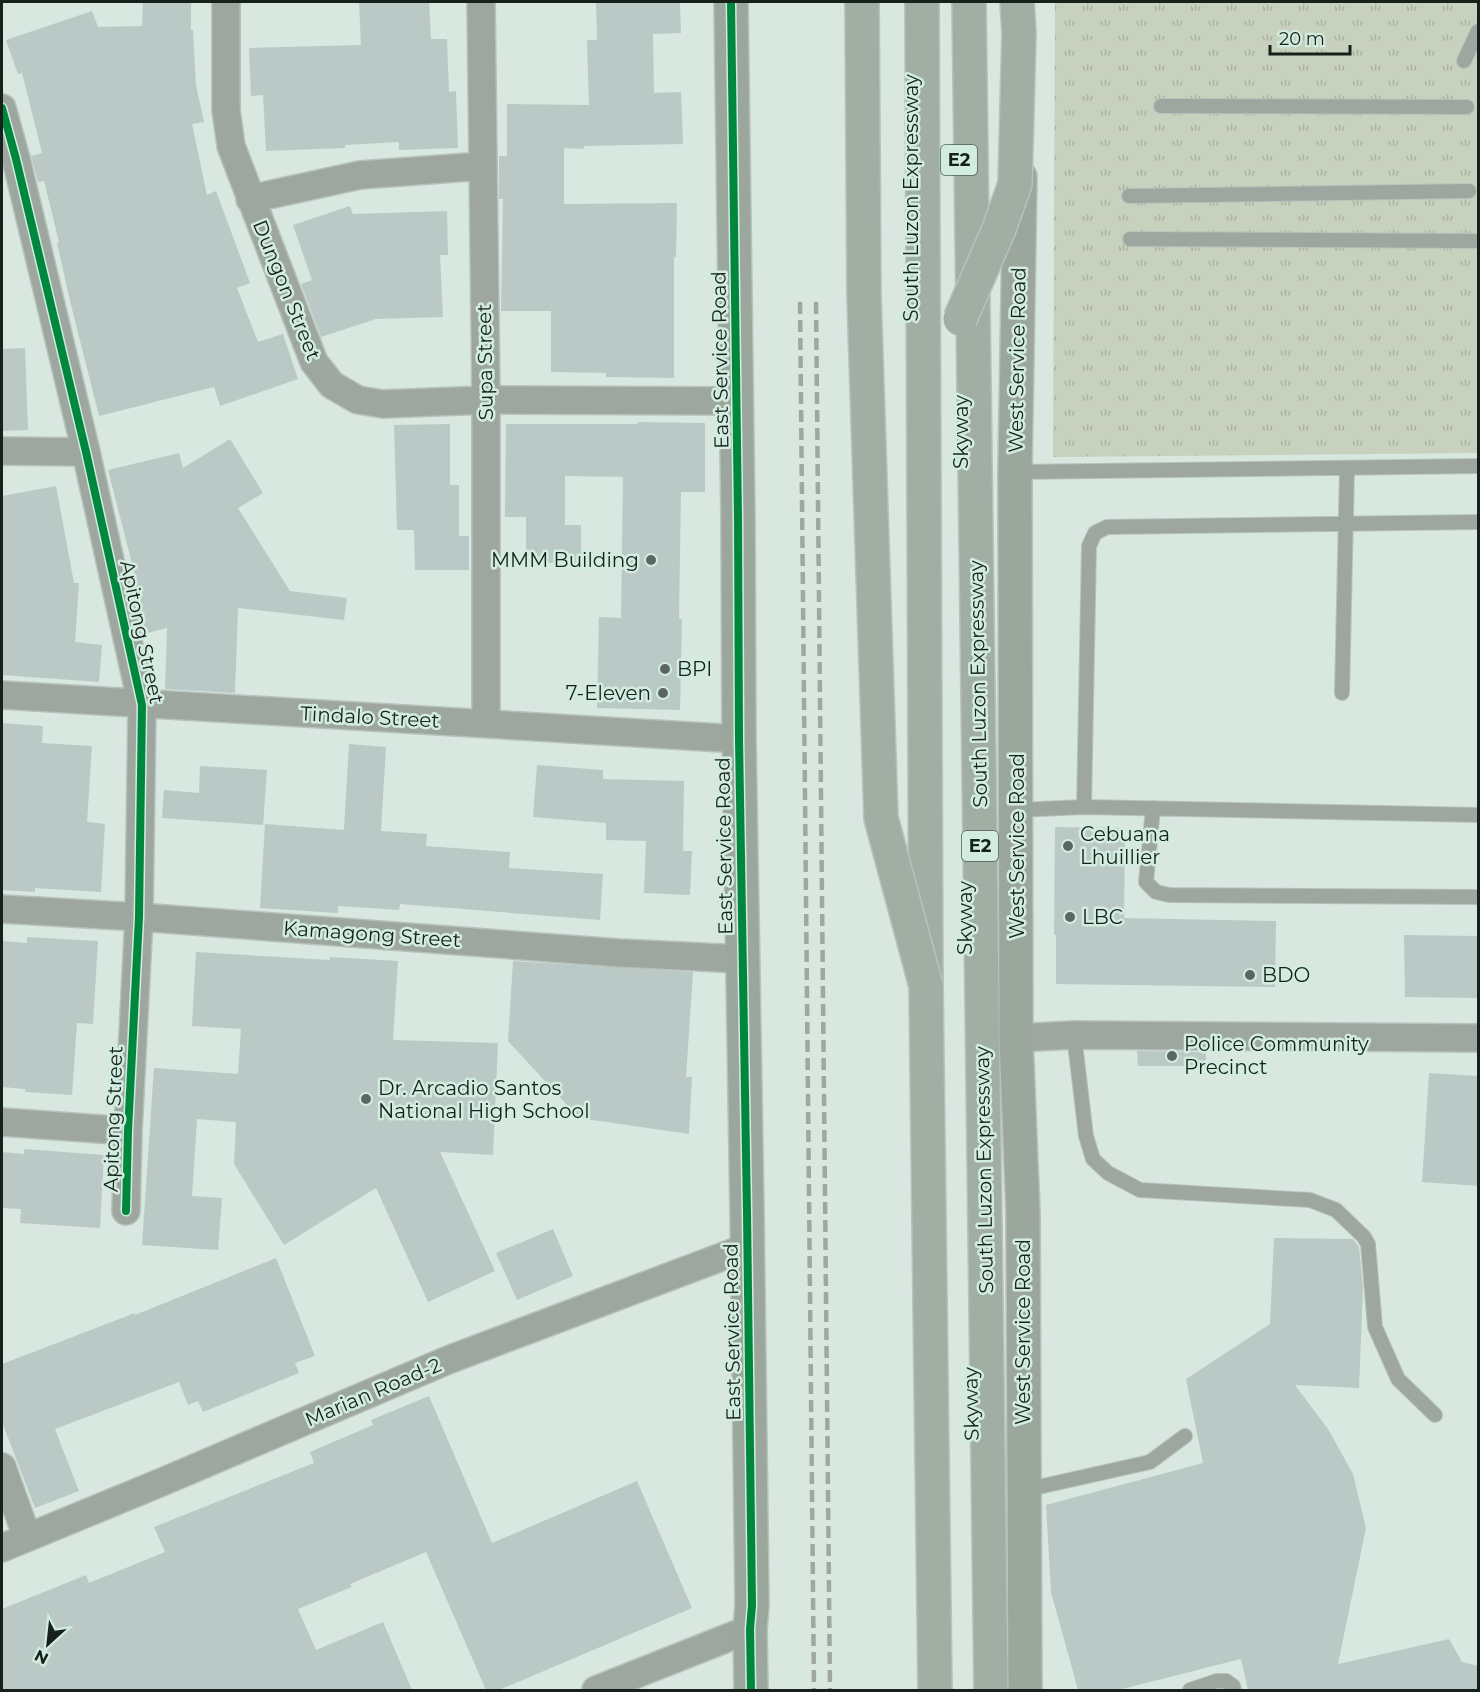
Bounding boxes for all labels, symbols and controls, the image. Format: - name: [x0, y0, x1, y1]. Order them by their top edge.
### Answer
- scale bar: [1270, 18, 1350, 56]
- text: 20 m: [1279, 28, 1325, 50]
- street label: South Luzon Expressway: [899, 74, 923, 322]
- road number: E2: [941, 145, 977, 175]
- street label: Dungon Street: [248, 216, 326, 364]
- street label: West Service Road: [1003, 267, 1031, 453]
- street label: East Service Road: [706, 271, 734, 449]
- street label: Supa Street: [472, 303, 498, 421]
- street label: Skyway: [949, 395, 973, 469]
- place label: MMM Building: [491, 548, 639, 572]
- marker: MMM Building: [644, 553, 658, 567]
- street label: Apitong Street: [115, 558, 169, 706]
- street label: South Luzon Expressway: [964, 560, 992, 808]
- place label: BPI: [677, 657, 712, 681]
- marker: BPI: [658, 662, 672, 676]
- place label: 7-Eleven: [566, 681, 651, 705]
- marker: 7-Eleven: [656, 686, 670, 700]
- street label: Tindalo Street: [300, 701, 440, 733]
- street label: West Service Road: [1005, 753, 1029, 939]
- street label: East Service Road: [710, 757, 738, 935]
- place label: Cebuana Lhuillier: [1080, 822, 1170, 869]
- road number: E2: [962, 831, 998, 861]
- marker: Cebuana Lhuillier: [1061, 839, 1075, 853]
- street label: Skyway: [953, 881, 977, 955]
- place label: LBC: [1082, 905, 1123, 929]
- marker: LBC: [1063, 910, 1077, 924]
- street label: Kamagong Street: [282, 916, 462, 952]
- place label: BDO: [1262, 963, 1310, 987]
- marker: BDO: [1243, 968, 1257, 982]
- place label: Police Community Precinct: [1184, 1032, 1369, 1079]
- street label: Apitong Street: [98, 1045, 128, 1193]
- street label: South Luzon Expressway: [970, 1046, 998, 1294]
- marker: Police Community Precinct: [1165, 1049, 1179, 1063]
- place label: Dr. Arcadio Santos National High School: [378, 1076, 590, 1123]
- marker: Dr. Arcadio Santos National High School: [359, 1092, 373, 1106]
- street label: West Service Road: [1011, 1239, 1035, 1425]
- street label: East Service Road: [718, 1243, 746, 1421]
- street label: Marian Road-2: [301, 1352, 445, 1432]
- street label: Skyway: [958, 1367, 984, 1441]
- north arrow: [18, 1614, 78, 1674]
- text: N: [31, 1646, 51, 1668]

